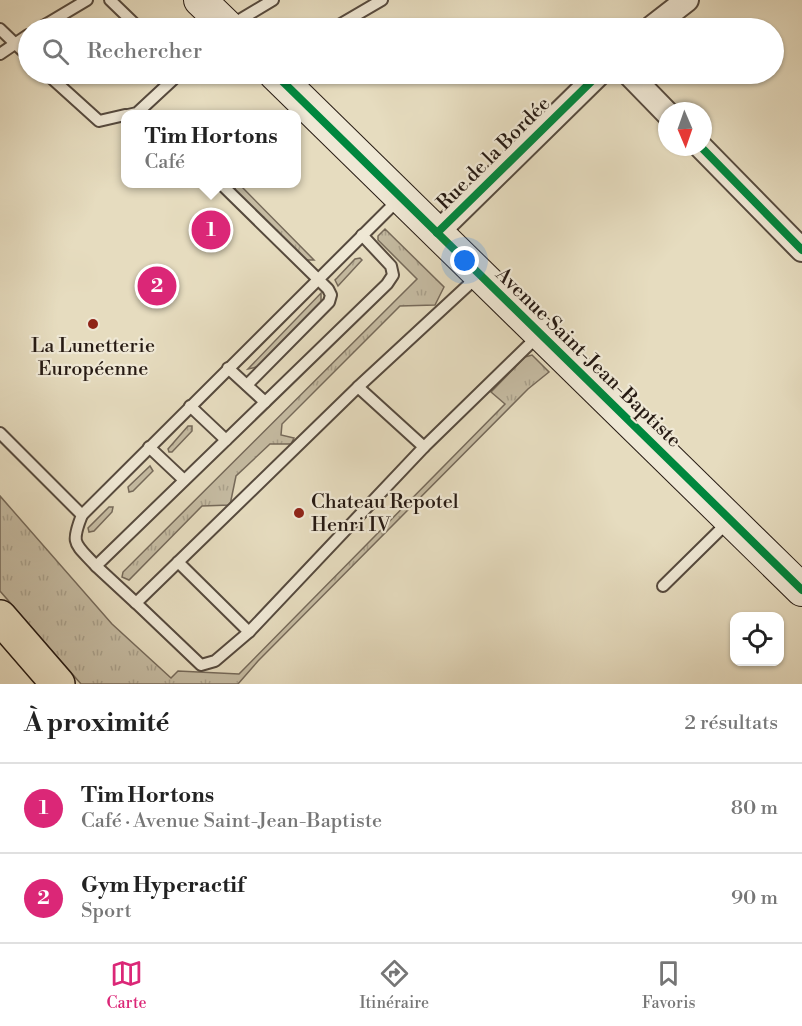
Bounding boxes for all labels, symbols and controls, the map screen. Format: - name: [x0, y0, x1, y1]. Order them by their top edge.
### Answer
- search box: [18, 18, 784, 84]
- icon: search: [39, 35, 72, 68]
- text: Rechercher: [87, 38, 202, 65]
- street label: Rue de la Bordée: [432, 92, 556, 216]
- north arrow: [658, 102, 712, 156]
- popup: [121, 110, 301, 188]
- text: Tim Hortons: [144, 123, 278, 150]
- text: Café: [144, 150, 185, 175]
- pin: 1: [192, 208, 230, 252]
- your location: [450, 246, 479, 275]
- street label: Avenue Saint-Jean-Baptiste: [489, 262, 686, 453]
- pin: 2: [138, 264, 176, 308]
- marker: La Lunetterie Européenne: [86, 317, 100, 331]
- place label: La Lunetterie Européenne: [31, 334, 155, 382]
- place label: Chateau Repotel Henri IV: [311, 490, 459, 538]
- marker: Chateau Repotel Henri IV: [292, 506, 306, 520]
- map controls: [730, 612, 784, 666]
- button: locate: [730, 612, 784, 666]
- text: À proximité: [24, 707, 169, 739]
- text: 2 résultats: [684, 711, 778, 736]
- text: Tim Hortons: [81, 782, 214, 809]
- text: 1: [39, 796, 48, 821]
- text: 80 m: [731, 796, 778, 821]
- text: Café · Avenue Saint-Jean-Baptiste: [81, 809, 382, 834]
- text: Gym Hyperactif: [81, 872, 245, 899]
- text: 2: [37, 886, 50, 911]
- text: 90 m: [731, 886, 778, 911]
- text: Sport: [81, 899, 132, 924]
- tab: Carte: [106, 957, 147, 1013]
- tab: Itinéraire: [359, 957, 429, 1013]
- tab: Favoris: [642, 957, 696, 1013]

